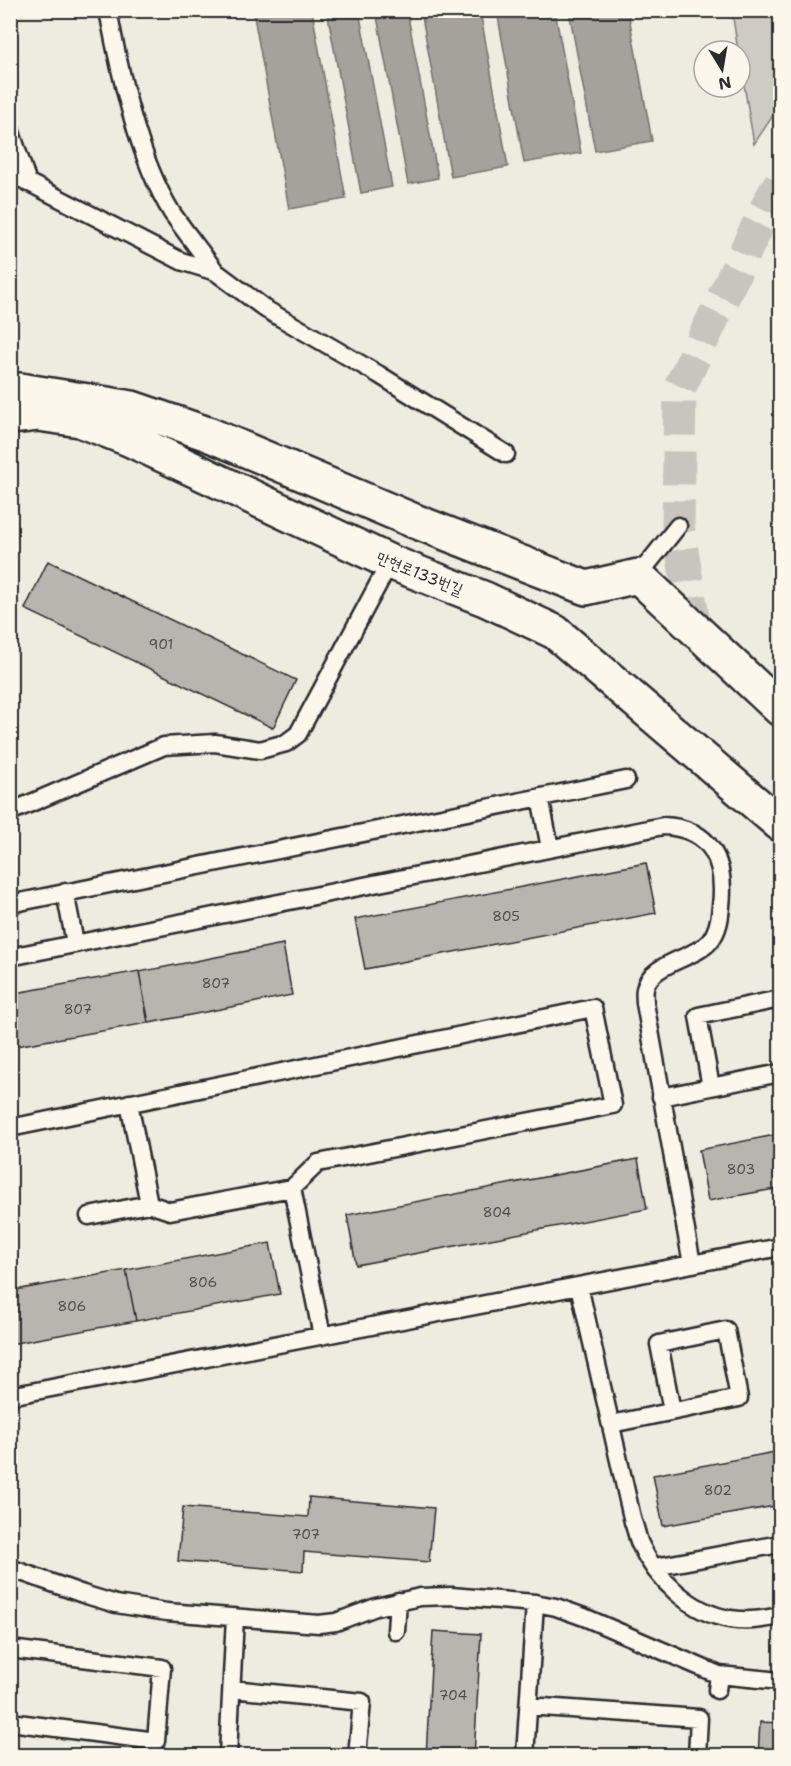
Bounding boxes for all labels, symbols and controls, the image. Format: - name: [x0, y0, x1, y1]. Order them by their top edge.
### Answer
- north arrow: [692, 39, 752, 99]
- text: N: [717, 72, 733, 95]
- street label: 만현로133번길: [373, 547, 466, 600]
- house number: 901: [149, 635, 173, 653]
- house number: 805: [492, 907, 520, 925]
- house number: 807: [202, 974, 230, 992]
- house number: 807: [64, 1000, 92, 1018]
- house number: 803: [727, 1160, 755, 1178]
- house number: 804: [483, 1203, 512, 1221]
- house number: 806: [189, 1273, 217, 1291]
- house number: 806: [58, 1297, 86, 1315]
- house number: 802: [704, 1481, 732, 1499]
- house number: 707: [292, 1525, 320, 1543]
- house number: 704: [439, 1686, 468, 1704]

